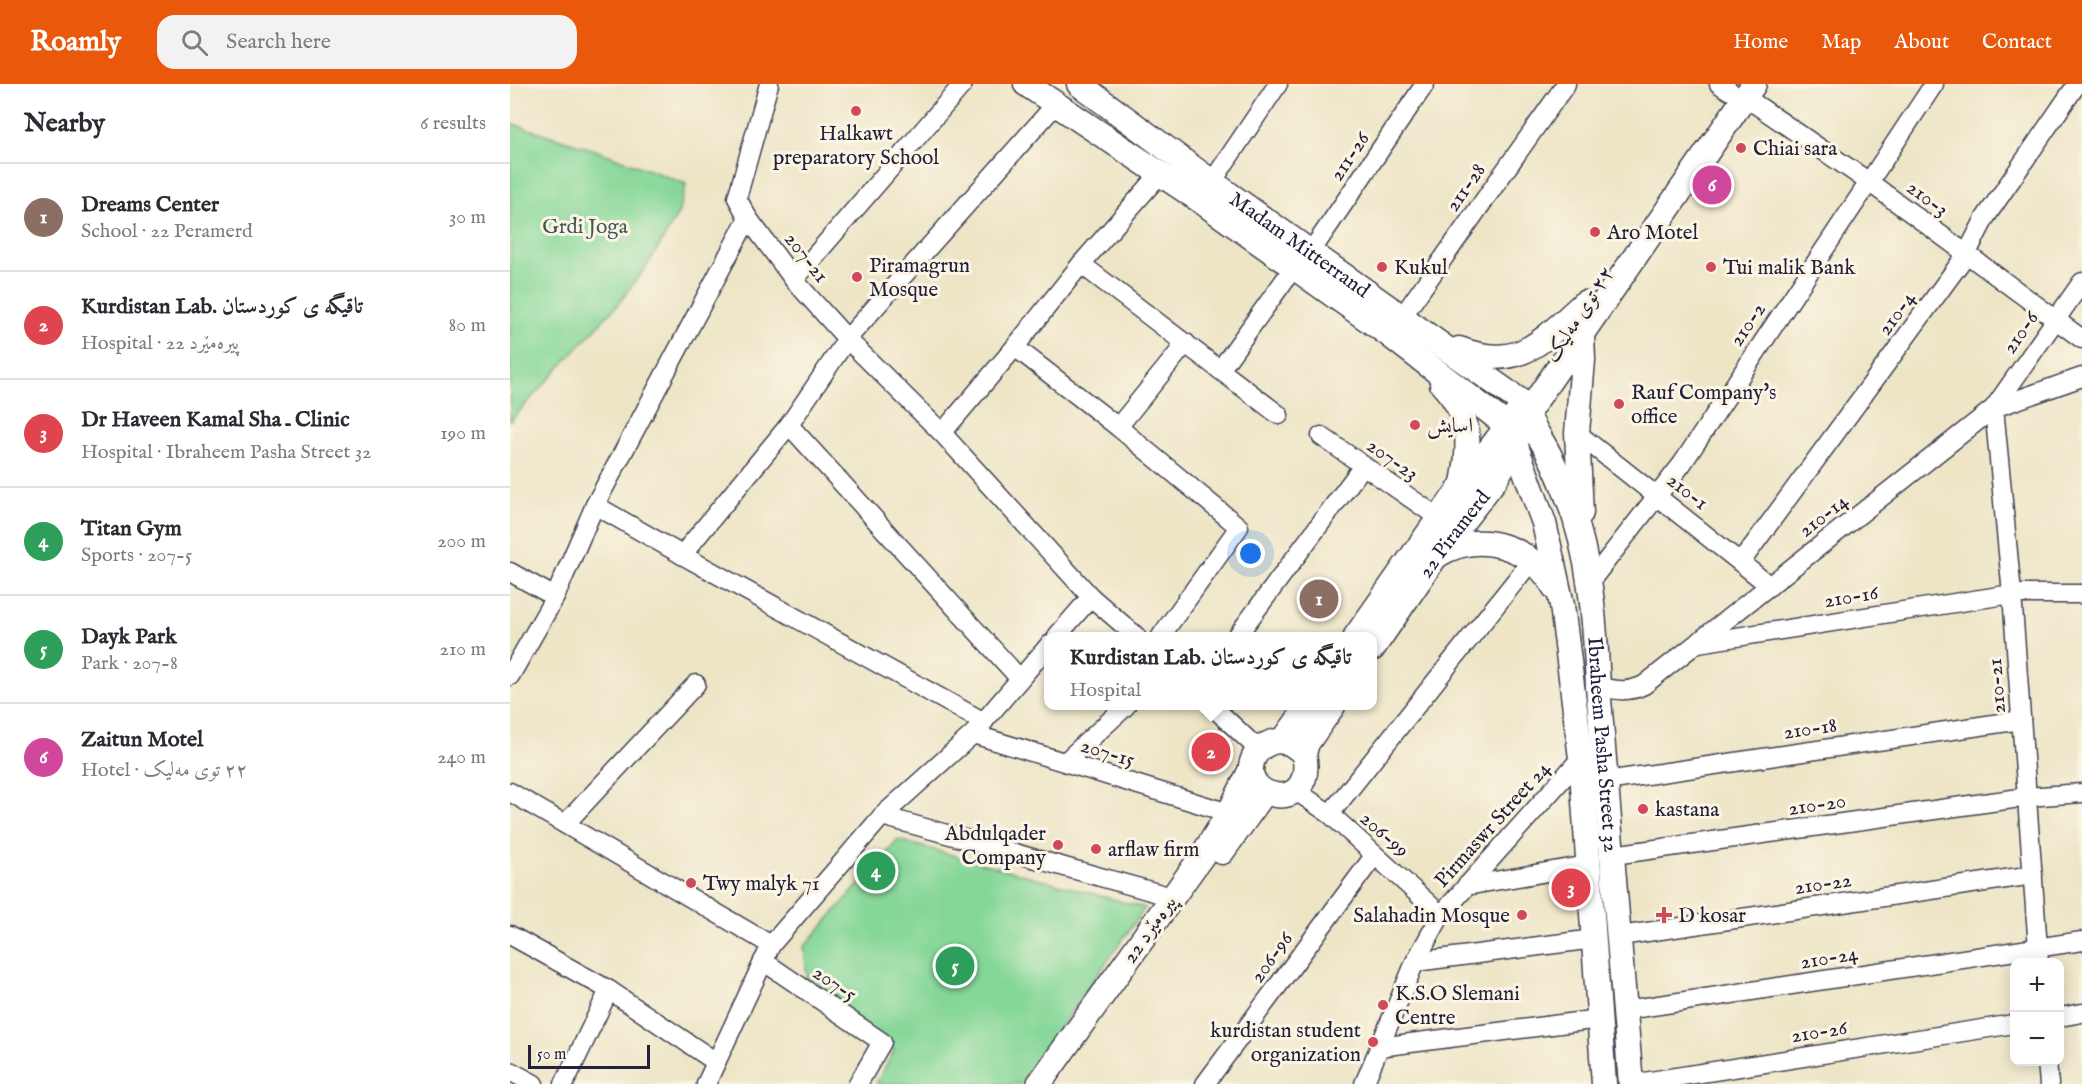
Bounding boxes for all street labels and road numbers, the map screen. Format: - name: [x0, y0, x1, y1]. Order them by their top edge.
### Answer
- street label: 211-26: [1324, 126, 1377, 187]
- street label: 211-28: [1440, 158, 1493, 217]
- street label: 210-3: [1901, 175, 1953, 224]
- street label: Madam Mitterrand: [1223, 187, 1375, 305]
- street label: 207-21: [778, 227, 834, 289]
- street label: ٢٢ توی مەلیک: [1539, 261, 1621, 368]
- street label: 210-4: [1872, 286, 1923, 341]
- street label: 210-2: [1724, 297, 1773, 352]
- street label: 210-6: [1997, 305, 2046, 360]
- street label: 207-23: [1361, 433, 1423, 488]
- street label: 210-1: [1661, 468, 1713, 517]
- street label: 22 Piramerd: [1413, 485, 1498, 584]
- street label: 210-14: [1794, 488, 1855, 544]
- street label: 210-16: [1822, 580, 1881, 615]
- street label: Ibraheem Pasha Street 32: [1580, 636, 1624, 854]
- street label: 210-21: [1982, 657, 2013, 714]
- street label: 210-18: [1782, 712, 1839, 747]
- street label: 207-15: [1077, 732, 1138, 775]
- street label: Pirmaswr Street 24: [1429, 756, 1558, 894]
- street label: 210-20: [1787, 788, 1848, 823]
- street label: 206-99: [1354, 806, 1414, 864]
- street label: 210-22: [1793, 867, 1854, 902]
- street label: 22 پیرەمێرد: [1117, 890, 1184, 969]
- street label: 206-96: [1245, 926, 1300, 989]
- street label: 210-24: [1799, 941, 1861, 976]
- street label: 207-5: [807, 960, 862, 1009]
- street label: 210-26: [1789, 1015, 1850, 1050]

